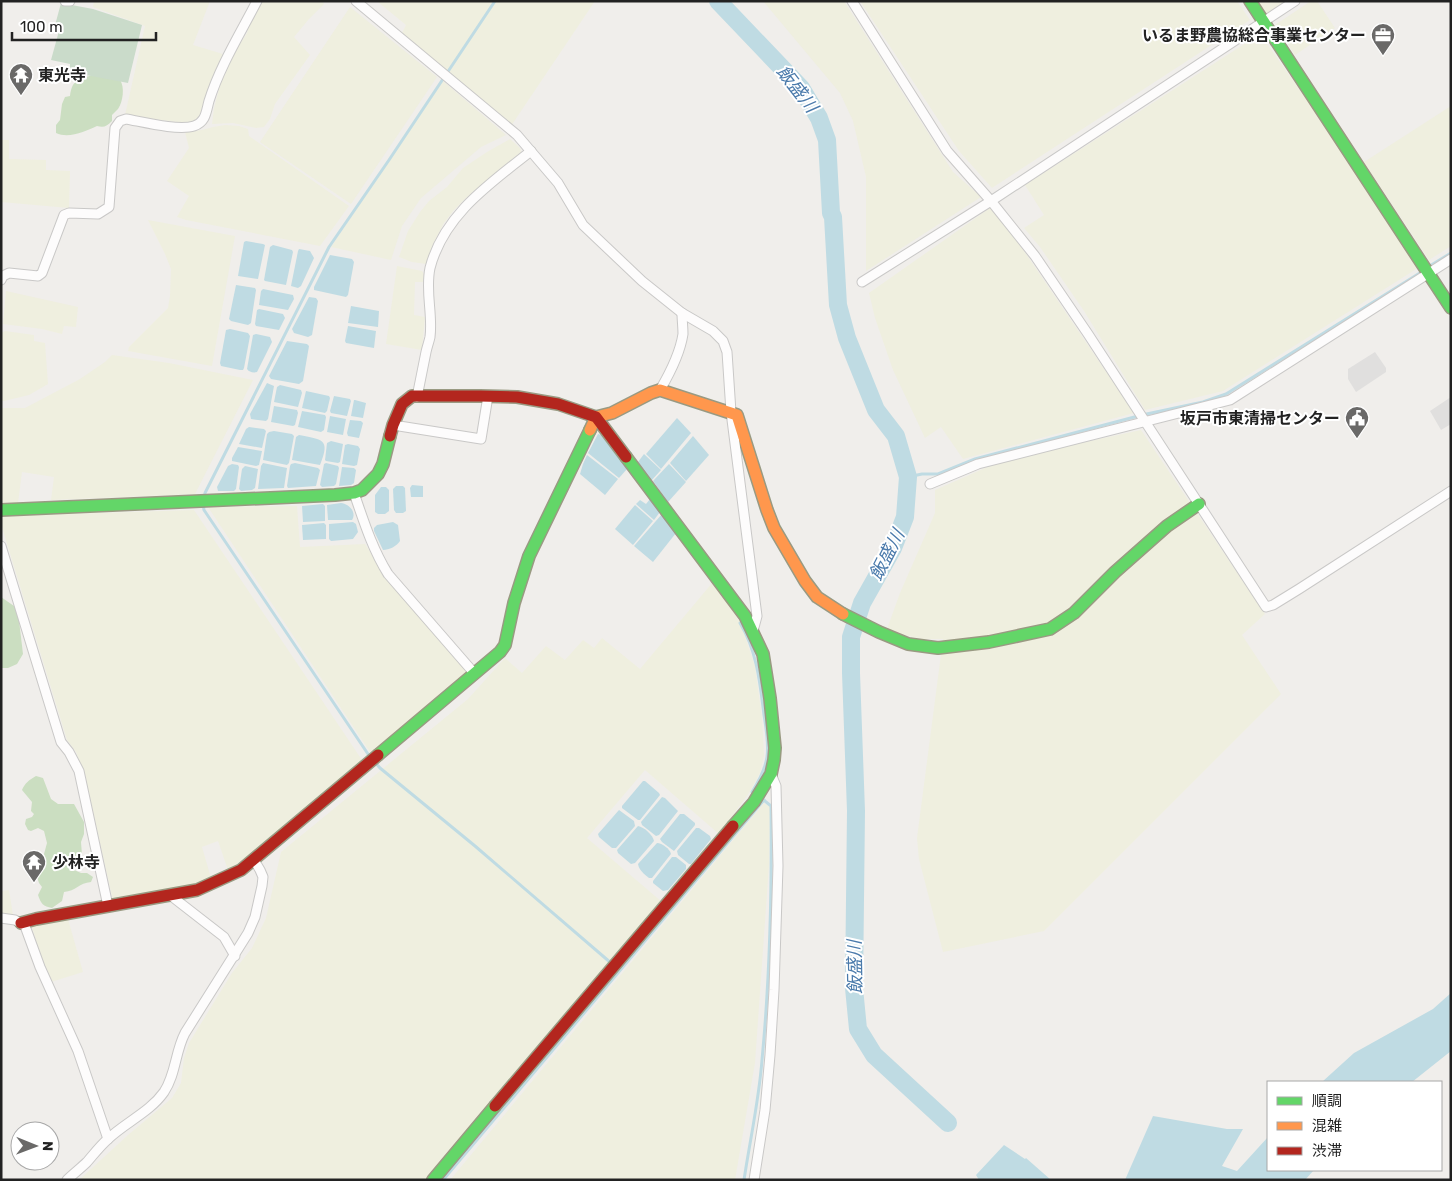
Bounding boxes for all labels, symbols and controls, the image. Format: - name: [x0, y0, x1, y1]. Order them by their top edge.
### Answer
- scale bar: [12, 10, 156, 42]
- text: 100 m: [20, 18, 62, 36]
- office icon: いるま野農協総合事業センター: [1370, 22, 1396, 56]
- place label: いるま野農協総合事業センター: [1142, 26, 1366, 45]
- water label: 飯盛川: [772, 61, 824, 119]
- temple icon: 東光寺: [8, 62, 34, 96]
- place label: 東光寺: [38, 66, 86, 85]
- public building icon: 坂戸市東清掃センター: [1344, 405, 1370, 439]
- place label: 坂戸市東清掃センター: [1180, 409, 1340, 428]
- water label: 飯盛川: [865, 524, 910, 584]
- temple icon: 少林寺: [21, 849, 47, 883]
- place label: 少林寺: [52, 853, 100, 872]
- water label: 飯盛川: [843, 938, 866, 994]
- legend: [1267, 1081, 1442, 1171]
- text: 順調: [1312, 1092, 1342, 1110]
- text: 混雑: [1312, 1117, 1342, 1135]
- north arrow: [10, 1121, 60, 1171]
- text: N: [39, 1141, 56, 1151]
- text: 渋滞: [1312, 1142, 1342, 1160]

